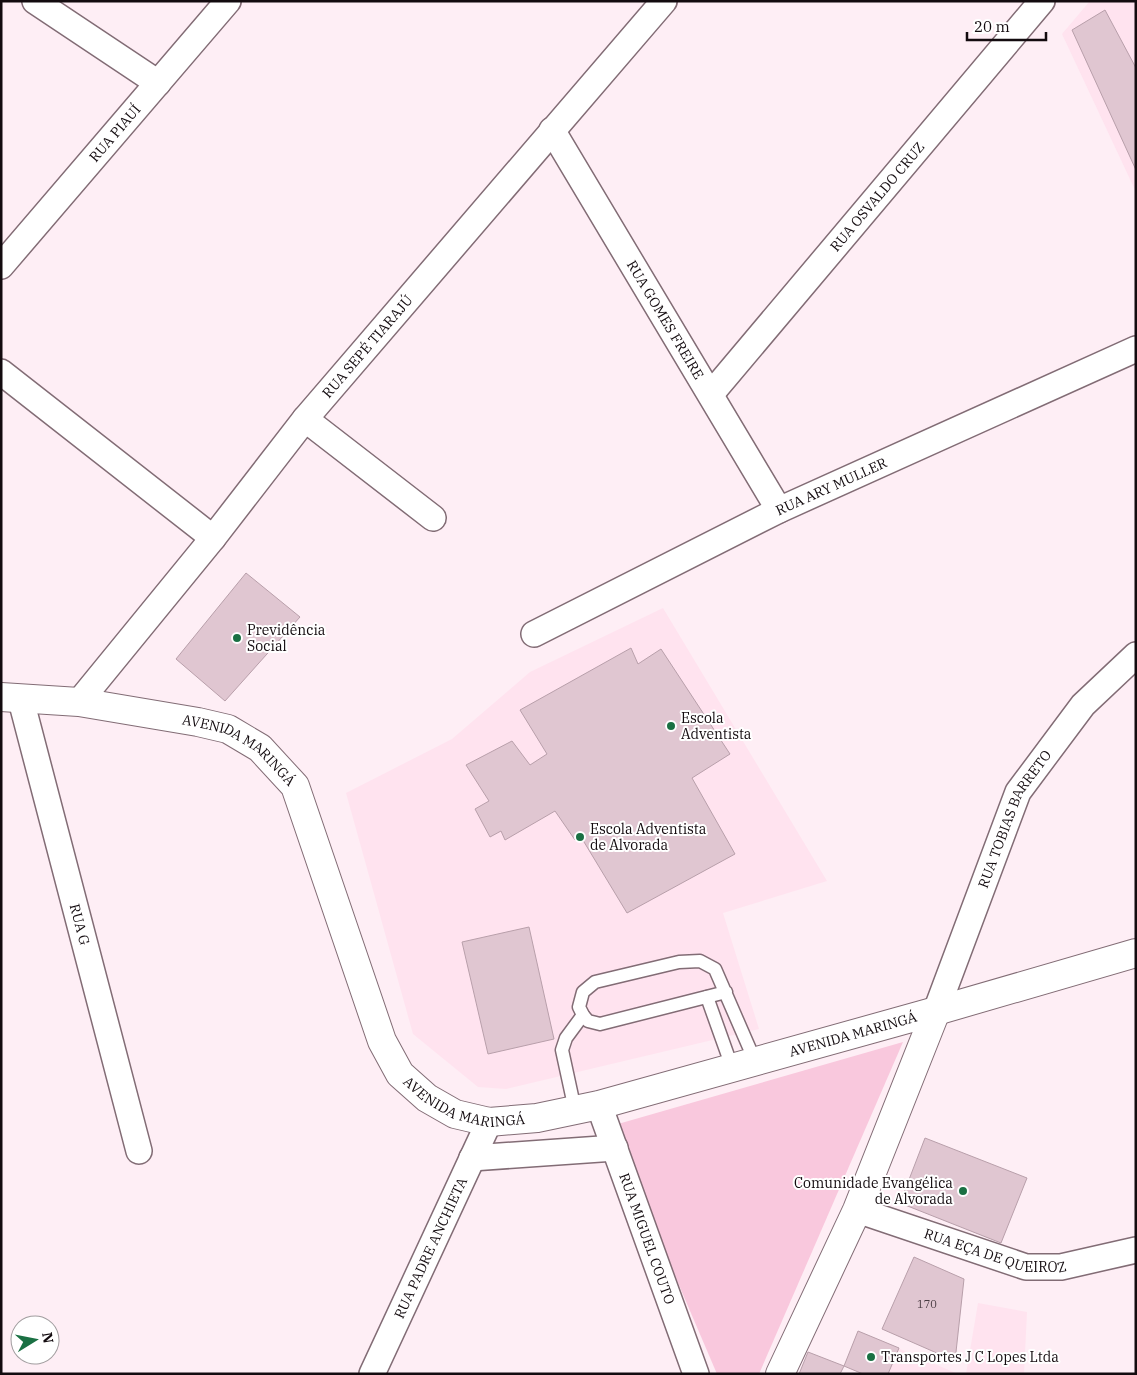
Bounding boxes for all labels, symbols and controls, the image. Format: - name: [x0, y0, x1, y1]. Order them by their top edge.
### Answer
- scale bar: [967, 10, 1046, 42]
- text: 20 m: [974, 17, 1010, 36]
- street label: RUA PIAUÍ: [85, 100, 145, 166]
- street label: RUA OSVALDO CRUZ: [826, 138, 928, 255]
- street label: RUA GOMES FREIRE: [623, 257, 708, 383]
- street label: RUA SEPÉ TIARAJÚ: [318, 291, 417, 401]
- street label: RUA ARY MULLER: [773, 453, 890, 519]
- place label: Previdência Social: [247, 621, 326, 655]
- marker: Previdência Social: [231, 632, 243, 644]
- place label: Escola Adventista: [681, 709, 752, 743]
- street label: AVENIDA MARINGÁ: [181, 711, 300, 790]
- marker: Escola Adventista: [665, 720, 677, 732]
- street label: RUA TOBIAS BARRETO: [974, 746, 1055, 891]
- place label: Escola Adventista de Alvorada: [590, 820, 707, 854]
- marker: Escola Adventista de Alvorada: [574, 831, 586, 843]
- street label: RUA G: [66, 902, 94, 947]
- street label: AVENIDA MARINGÁ: [787, 1007, 919, 1061]
- street label: AVENIDA MARINGÁ: [400, 1072, 526, 1131]
- street label: RUA MIGUEL COUTO: [615, 1170, 679, 1307]
- street label: RUA PADRE ANCHIETA: [390, 1174, 471, 1321]
- place label: Comunidade Evangélica de Alvorada: [794, 1174, 953, 1208]
- marker: Comunidade Evangélica de Alvorada: [957, 1185, 969, 1197]
- street label: RUA EÇA DE QUEIROZ: [922, 1224, 1068, 1277]
- house number: 170: [917, 1297, 937, 1311]
- north arrow: [10, 1315, 60, 1365]
- text: N: [38, 1331, 58, 1345]
- place label: Transportes J C Lopes Ltda: [881, 1348, 1059, 1366]
- marker: Transportes J C Lopes Ltda: [865, 1351, 877, 1363]

